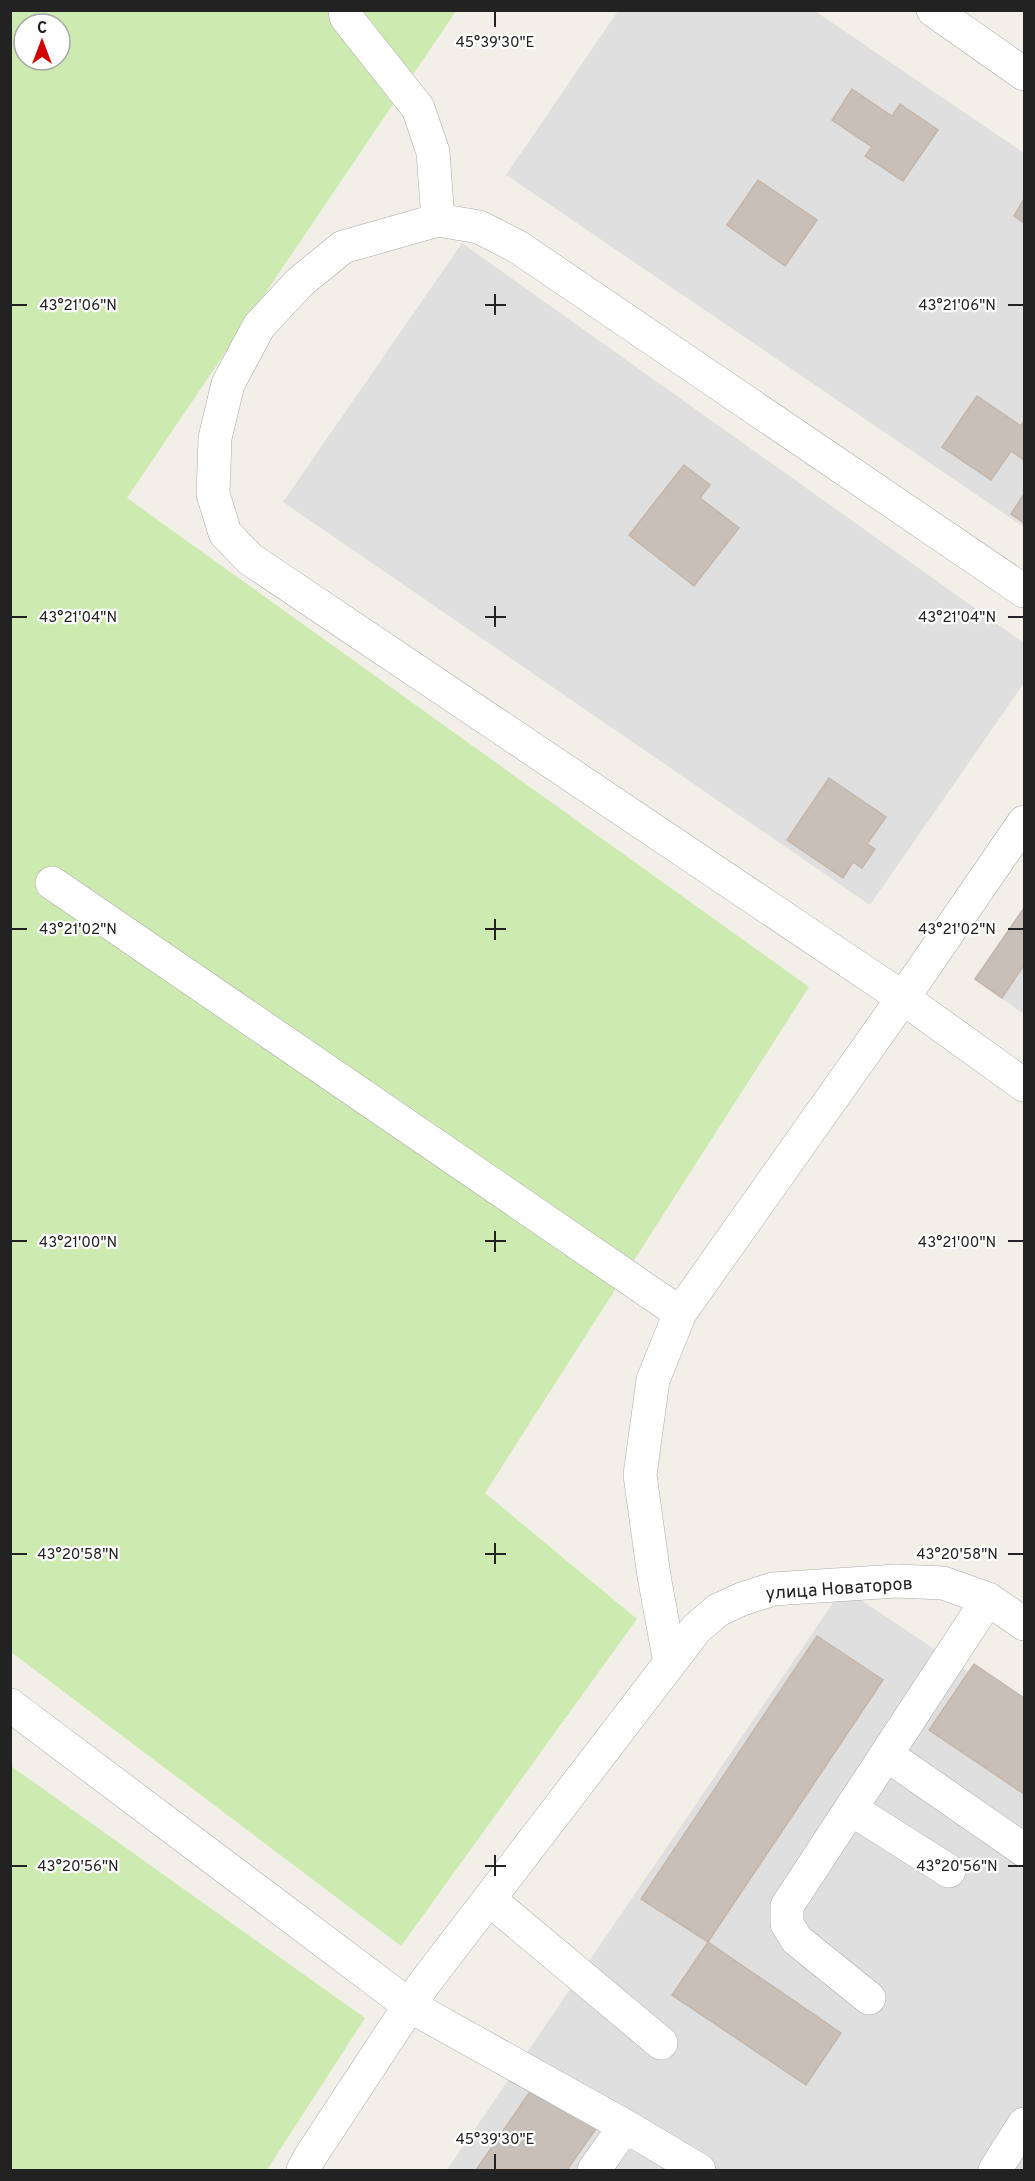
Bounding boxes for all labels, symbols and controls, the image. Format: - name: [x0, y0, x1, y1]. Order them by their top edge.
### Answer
- north arrow: [12, 12, 72, 72]
- text: С: [37, 19, 47, 39]
- text: 45°39'30"E: [455, 34, 535, 53]
- text: 43°21'06"N: [39, 297, 117, 316]
- text: 43°21'06"N: [918, 297, 996, 316]
- text: 43°21'04"N: [39, 609, 117, 628]
- text: 43°21'04"N: [918, 609, 996, 628]
- text: 43°21'02"N: [39, 921, 117, 940]
- text: 43°21'02"N: [918, 921, 996, 940]
- text: 43°21'00"N: [39, 1234, 117, 1253]
- text: 43°21'00"N: [918, 1234, 996, 1253]
- text: 43°20'58"N: [37, 1546, 119, 1565]
- text: 43°20'58"N: [916, 1546, 998, 1565]
- street label: улица Новаторов: [765, 1573, 913, 1606]
- text: 43°20'56"N: [37, 1858, 119, 1877]
- text: 43°20'56"N: [916, 1858, 998, 1877]
- text: 45°39'30"E: [455, 2131, 535, 2150]

